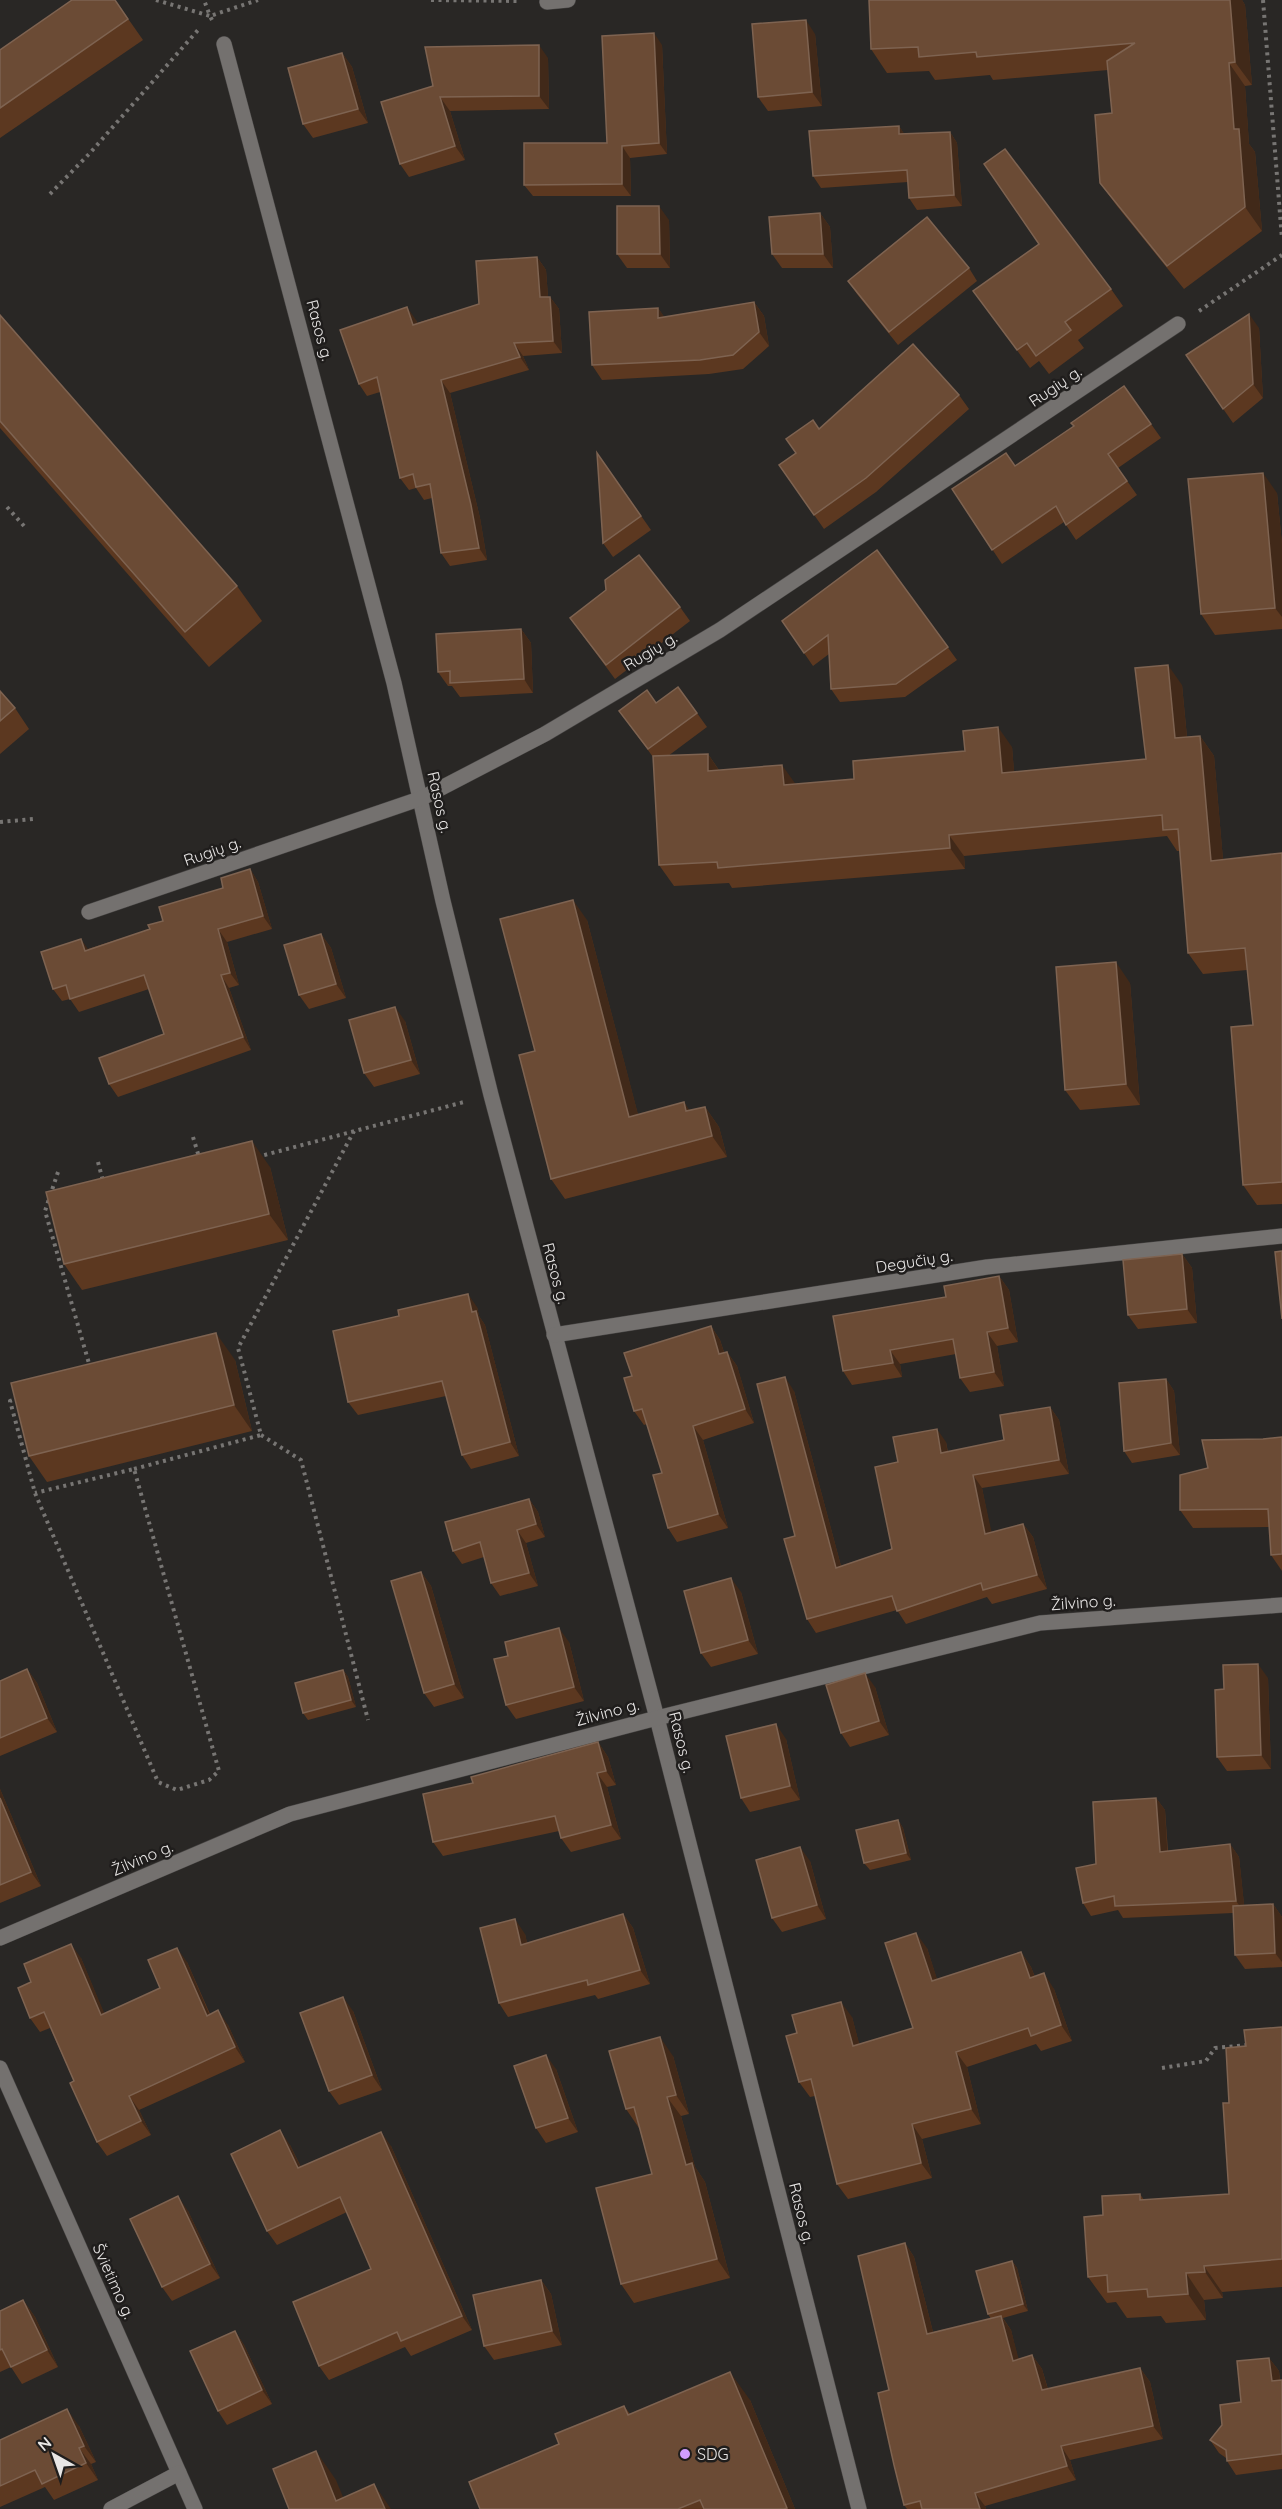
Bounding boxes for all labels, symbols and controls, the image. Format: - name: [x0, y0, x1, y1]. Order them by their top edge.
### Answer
- street label: Rasos g.: [302, 297, 338, 363]
- street label: Rugių g.: [1025, 361, 1085, 411]
- street label: Rugių g.: [619, 627, 681, 675]
- street label: Rasos g.: [423, 769, 457, 835]
- street label: Rugių g.: [181, 832, 243, 870]
- street label: Rasos g.: [538, 1240, 574, 1306]
- street label: Degučių g.: [874, 1245, 954, 1277]
- street label: Žilvino g.: [1050, 1590, 1116, 1614]
- street label: Žilvino g.: [573, 1694, 641, 1730]
- street label: Rasos g.: [665, 1709, 699, 1775]
- street label: Žilvino g.: [108, 1836, 176, 1880]
- street label: Rasos g.: [785, 2180, 819, 2246]
- street label: Švietimo g.: [89, 2240, 140, 2322]
- north arrow: [24, 2425, 84, 2485]
- text: N: [33, 2432, 55, 2455]
- place label: SDG: [697, 2444, 729, 2464]
- marker: SDG: [678, 2447, 692, 2461]

